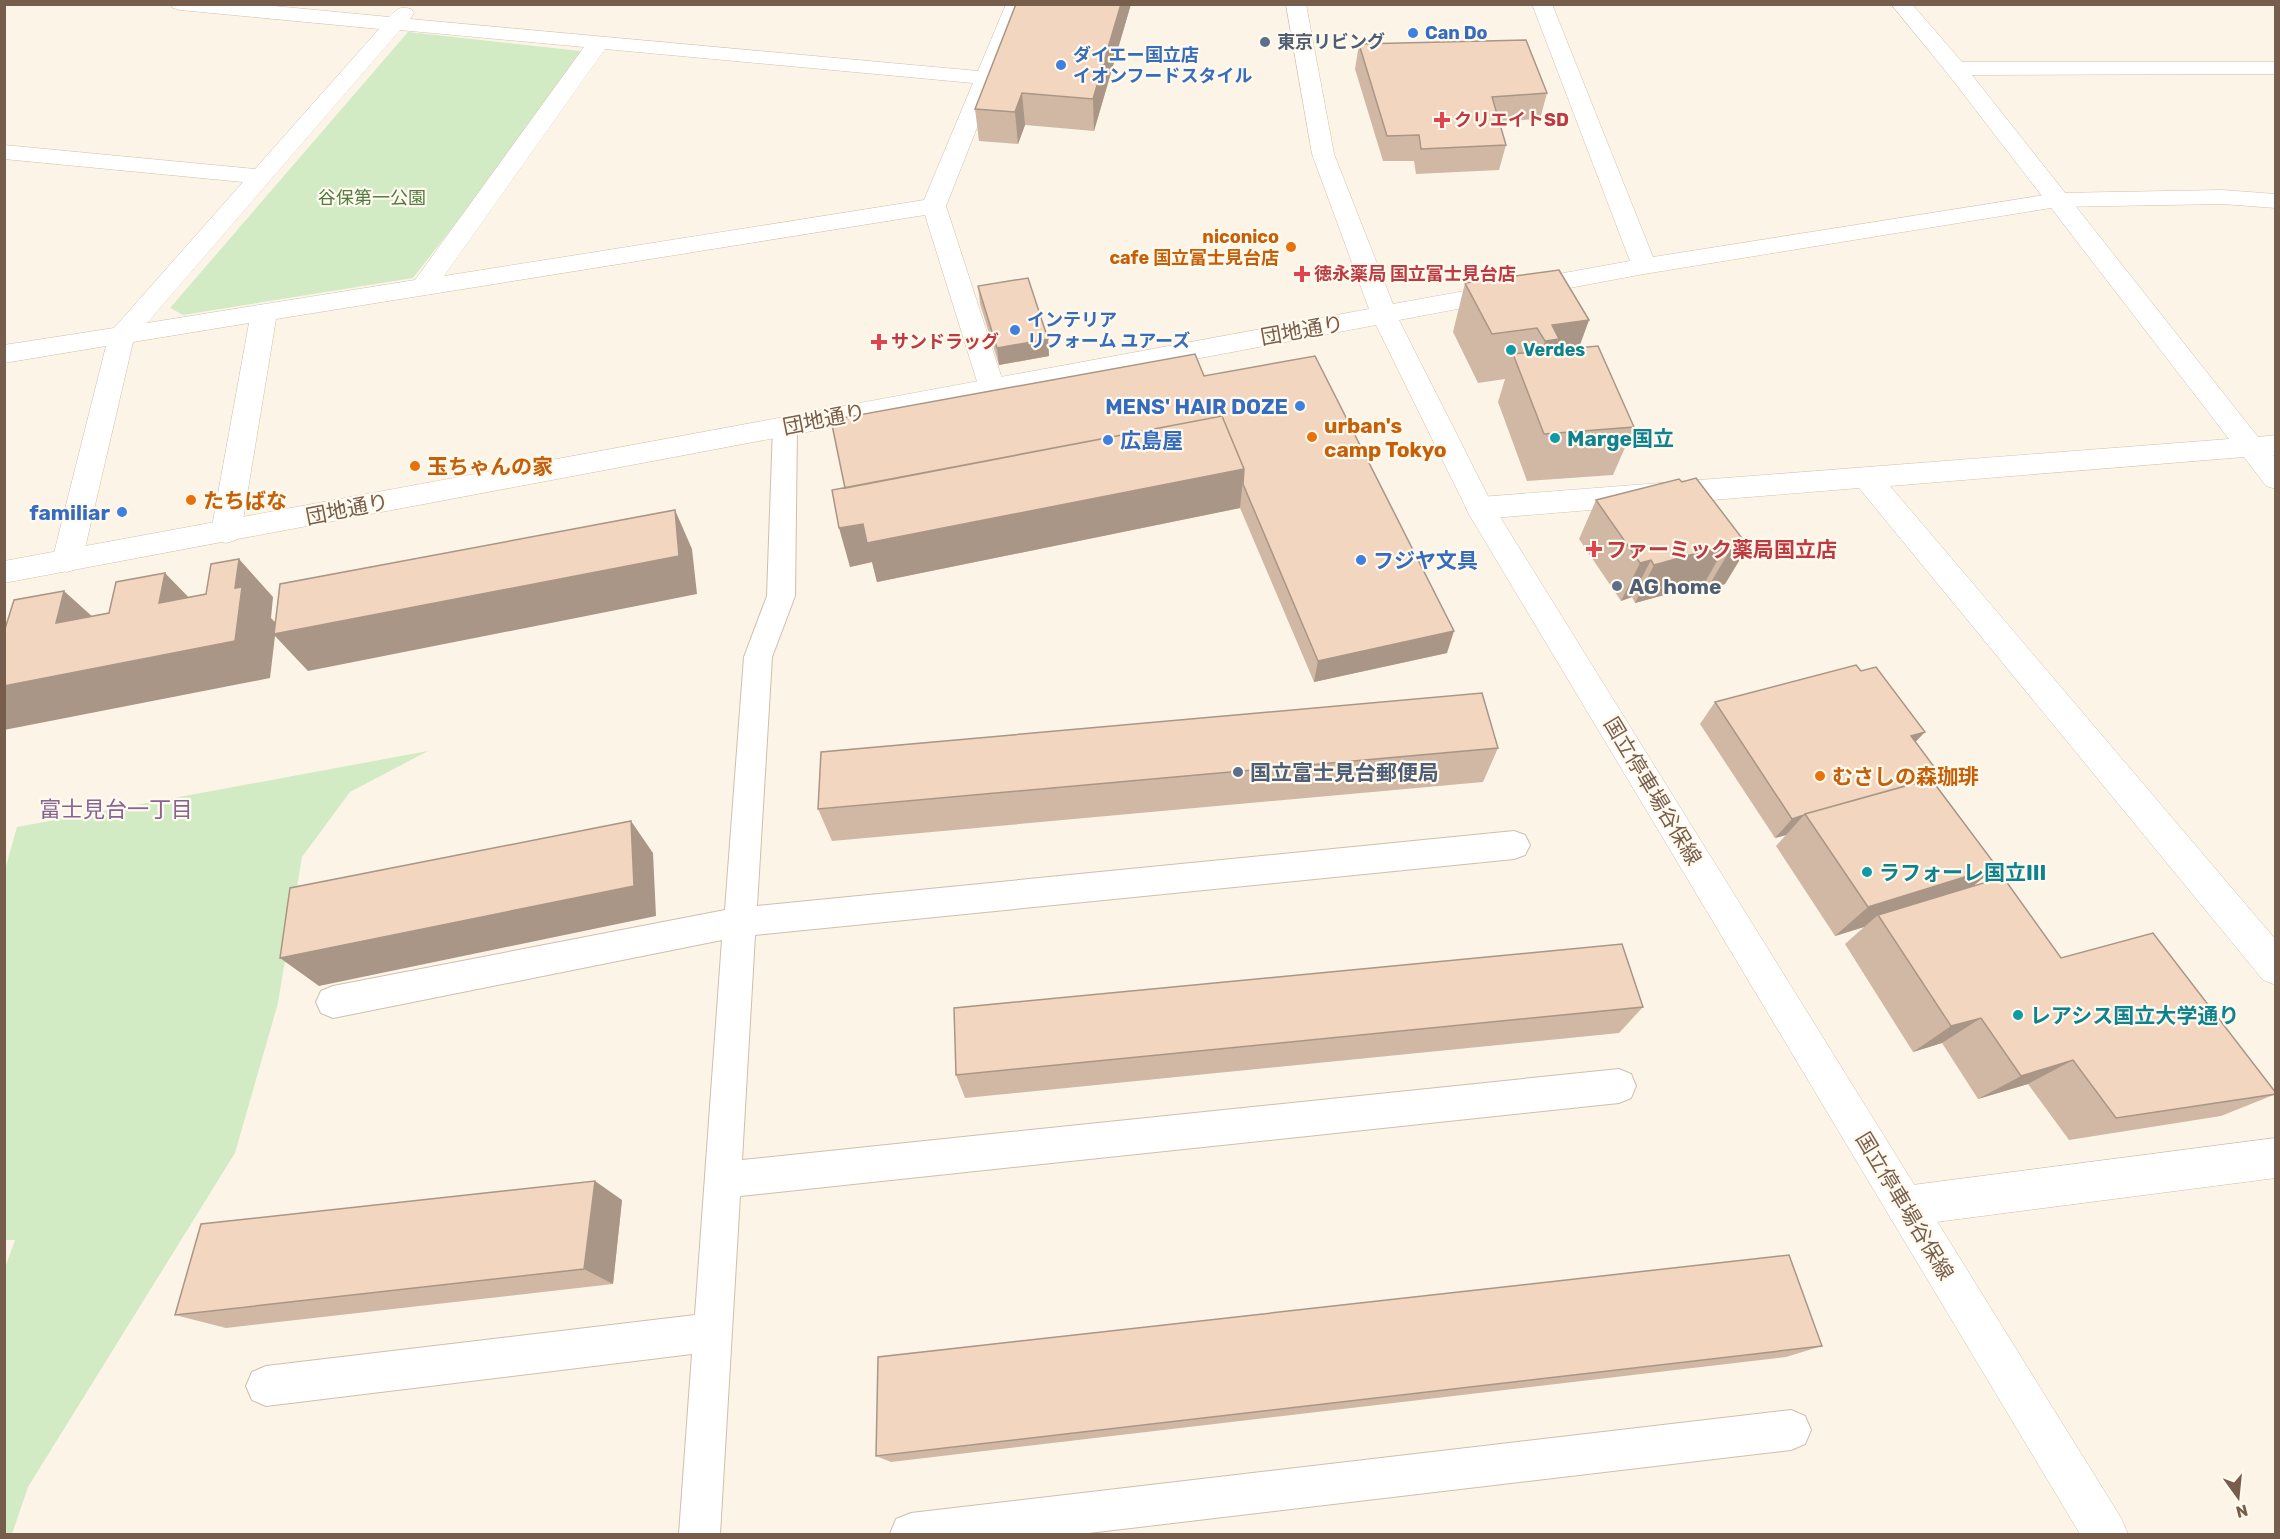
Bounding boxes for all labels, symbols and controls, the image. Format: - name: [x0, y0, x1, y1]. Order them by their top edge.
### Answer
- place label: Can Do: [1425, 22, 1488, 44]
- marker: Can Do: [1406, 26, 1420, 40]
- place label: 東京リビング: [1277, 31, 1385, 53]
- marker: 東京リビング: [1258, 35, 1272, 49]
- place label: ダイエー国立店 イオンフードスタイル: [1073, 44, 1252, 87]
- marker: ダイエー国立店 イオンフードスタイル: [1054, 58, 1068, 72]
- place label: クリエイトSD: [1454, 109, 1569, 131]
- marker: クリエイトSD: [1435, 113, 1449, 127]
- park label: 谷保第一公園: [318, 187, 426, 209]
- place label: niconico cafe 国立富士見台店: [1109, 226, 1279, 269]
- marker: niconico cafe 国立富士見台店: [1284, 240, 1298, 254]
- place label: 徳永薬局 国立富士見台店: [1314, 263, 1516, 285]
- marker: 徳永薬局 国立富士見台店: [1295, 267, 1309, 281]
- place label: インテリア リフォーム ユアーズ: [1027, 309, 1190, 352]
- street label: 団地通り: [1258, 310, 1346, 350]
- marker: インテリア リフォーム ユアーズ: [1008, 323, 1022, 337]
- place label: サンドラッグ: [891, 331, 999, 353]
- marker: サンドラッグ: [872, 335, 886, 349]
- place label: Verdes: [1523, 339, 1585, 361]
- marker: Verdes: [1504, 343, 1518, 357]
- place label: MENS' HAIR DOZE: [1105, 394, 1288, 419]
- street label: 団地通り: [780, 399, 868, 439]
- marker: MENS' HAIR DOZE: [1293, 399, 1307, 413]
- place label: urban's camp Tokyo: [1324, 413, 1447, 462]
- place label: Marge国立: [1567, 426, 1674, 451]
- place label: 広島屋: [1120, 428, 1183, 453]
- marker: urban's camp Tokyo: [1305, 430, 1319, 444]
- marker: Marge国立: [1548, 431, 1562, 445]
- marker: 広島屋: [1101, 433, 1115, 447]
- place label: 玉ちゃんの家: [427, 454, 553, 479]
- marker: 玉ちゃんの家: [408, 459, 422, 473]
- place label: たちばな: [203, 488, 287, 513]
- street label: 団地通り: [303, 489, 391, 529]
- marker: たちばな: [184, 493, 198, 507]
- place label: familiar: [29, 500, 110, 525]
- marker: familiar: [115, 505, 129, 519]
- place label: ファーミック薬局国立店: [1606, 537, 1837, 562]
- marker: ファーミック薬局国立店: [1587, 542, 1601, 556]
- place label: フジヤ文具: [1373, 548, 1478, 573]
- marker: フジヤ文具: [1354, 553, 1368, 567]
- place label: AG home: [1629, 574, 1722, 599]
- marker: AG home: [1610, 579, 1624, 593]
- street label: 国立停車場谷保線: [1599, 713, 1707, 869]
- place label: 国立富士見台郵便局: [1250, 760, 1439, 785]
- place label: むさしの森珈琲: [1832, 764, 1979, 789]
- marker: 国立富士見台郵便局: [1231, 765, 1245, 779]
- marker: むさしの森珈琲: [1813, 769, 1827, 783]
- district label: 富士見台一丁目: [39, 796, 193, 823]
- place label: ラフォーレ国立III: [1879, 860, 2046, 885]
- marker: ラフォーレ国立III: [1860, 865, 1874, 879]
- place label: レアシス国立大学通り: [2030, 1003, 2239, 1028]
- marker: レアシス国立大学通り: [2011, 1008, 2025, 1022]
- street label: 国立停車場谷保線: [1851, 1128, 1959, 1284]
- north arrow: [2208, 1467, 2268, 1527]
- text: N: [2234, 1500, 2250, 1522]

